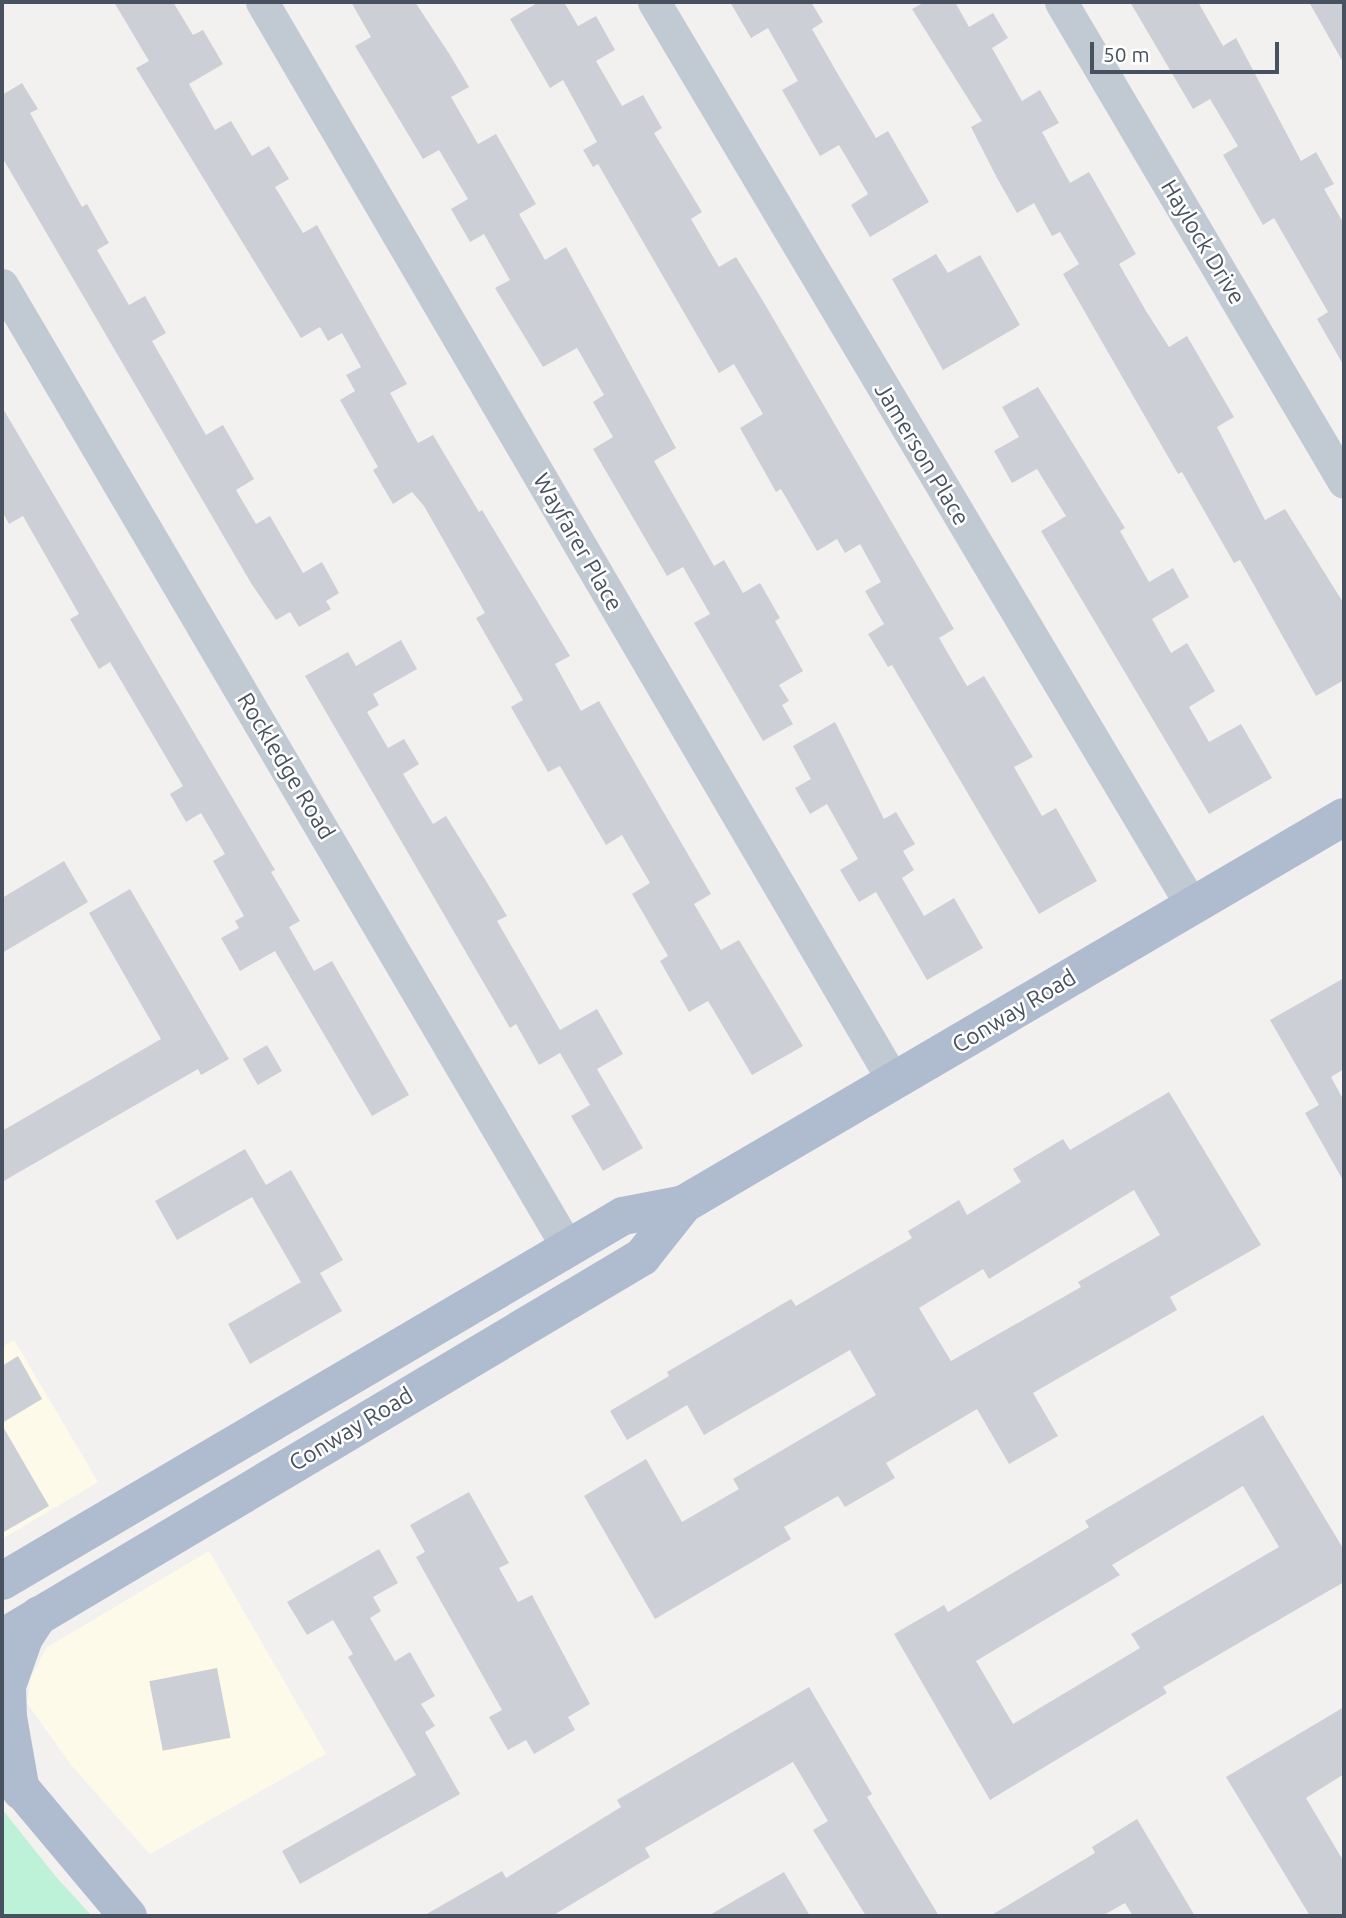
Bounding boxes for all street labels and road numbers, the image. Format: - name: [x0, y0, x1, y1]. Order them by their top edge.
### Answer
- street label: Haylock Drive: [1155, 175, 1251, 309]
- street label: Jamerson Place: [869, 378, 975, 530]
- street label: Wayfarer Place: [527, 468, 629, 616]
- street label: Rockledge Road: [231, 688, 341, 844]
- street label: Conway Road: [947, 963, 1081, 1059]
- street label: Conway Road: [284, 1381, 418, 1477]

